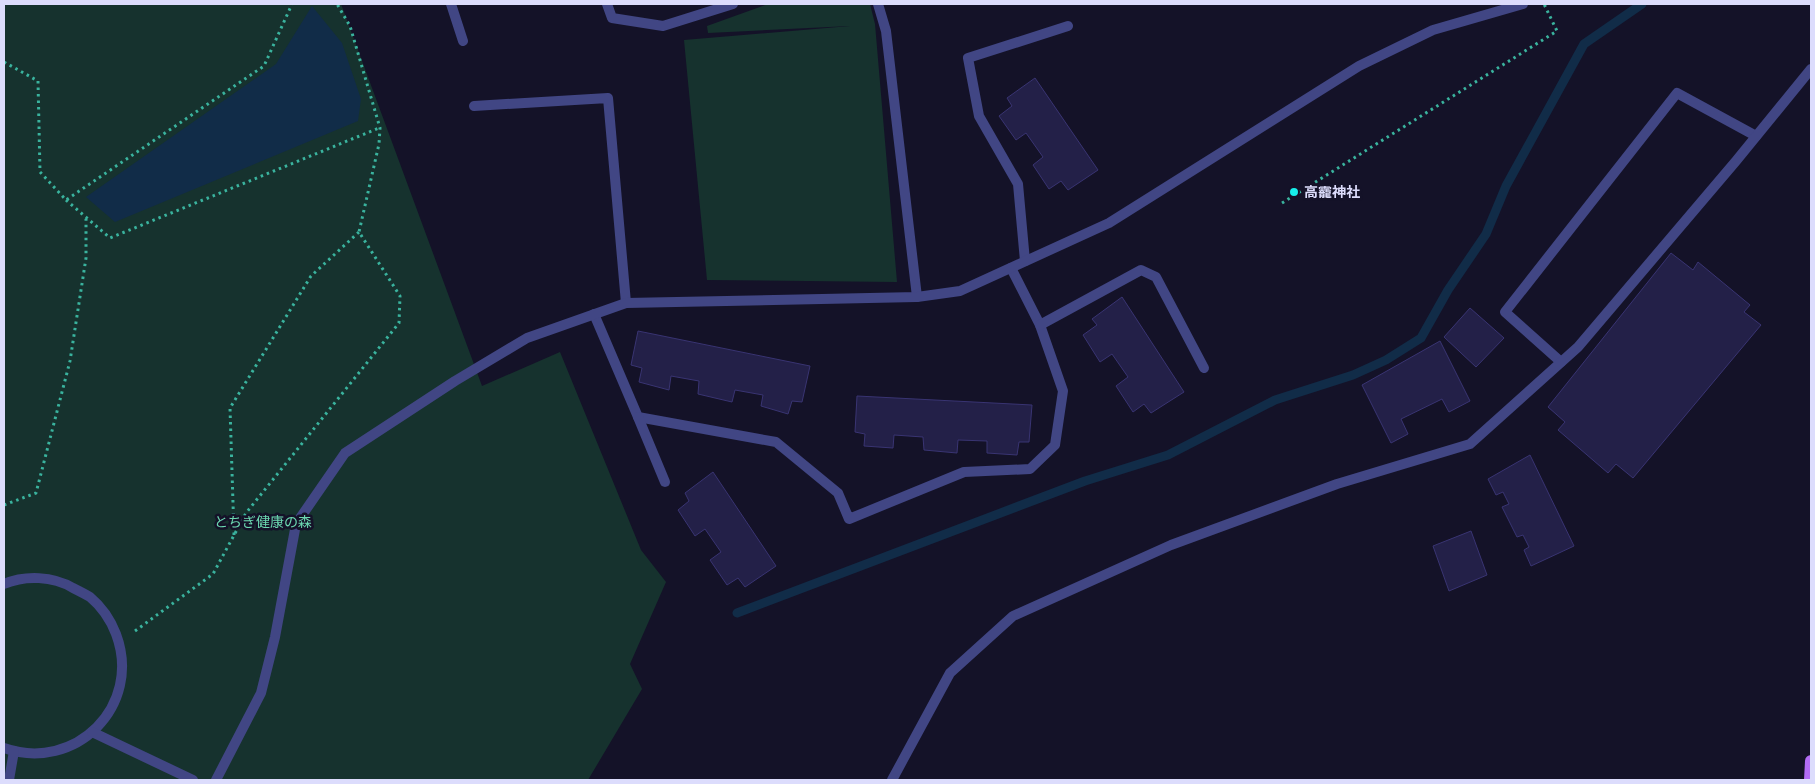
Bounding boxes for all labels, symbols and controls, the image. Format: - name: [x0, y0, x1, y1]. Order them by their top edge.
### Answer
- place label: 高靇神社: [1304, 184, 1360, 201]
- marker: 高靇神社: [1288, 186, 1300, 198]
- park label: とちぎ健康の森: [214, 514, 312, 531]

